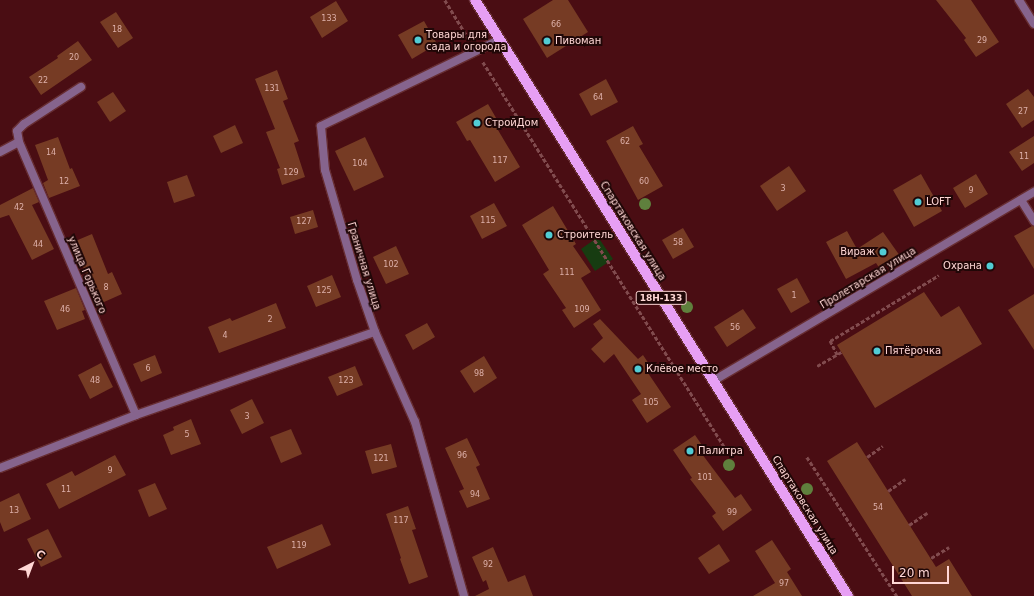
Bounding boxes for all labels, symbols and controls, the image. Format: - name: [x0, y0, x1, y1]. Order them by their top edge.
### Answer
- house number: 133: [321, 14, 337, 24]
- house number: 66: [551, 20, 561, 30]
- house number: 18: [112, 25, 122, 35]
- place label: Товары для сада и огорода: [426, 28, 507, 52]
- marker: Товары для сада и огорода: [413, 35, 423, 45]
- place label: Пивоман: [555, 35, 601, 47]
- marker: Пивоман: [542, 36, 552, 46]
- house number: 29: [977, 36, 987, 46]
- house number: 20: [69, 53, 79, 63]
- house number: 22: [38, 76, 48, 86]
- house number: 131: [264, 84, 280, 94]
- house number: 64: [593, 93, 603, 103]
- house number: 27: [1018, 107, 1028, 117]
- place label: СтройДом: [485, 117, 538, 129]
- marker: СтройДом: [472, 118, 482, 128]
- house number: 62: [620, 137, 630, 147]
- house number: 14: [46, 148, 56, 158]
- house number: 11: [1019, 152, 1029, 162]
- house number: 117: [492, 156, 508, 166]
- house number: 104: [352, 159, 368, 169]
- house number: 129: [283, 168, 299, 178]
- house number: 12: [59, 177, 69, 187]
- house number: 60: [639, 177, 649, 187]
- street label: Спартаковская улица: [598, 179, 668, 283]
- house number: 3: [780, 184, 786, 194]
- house number: 9: [968, 186, 974, 196]
- place label: LOFT: [926, 196, 951, 208]
- marker: LOFT: [913, 197, 923, 207]
- house number: 42: [14, 203, 24, 213]
- house number: 115: [480, 216, 496, 226]
- house number: 127: [296, 217, 312, 227]
- street label: Граничная улица: [345, 221, 383, 311]
- place label: Строитель: [557, 229, 613, 241]
- marker: Строитель: [544, 230, 554, 240]
- street label: улица Горького: [65, 234, 109, 316]
- house number: 58: [673, 238, 683, 248]
- house number: 44: [33, 240, 43, 250]
- street label: Пролетарская улица: [818, 245, 918, 311]
- place label: Вираж: [840, 246, 875, 258]
- marker: Вираж: [878, 247, 888, 257]
- house number: 102: [383, 260, 399, 270]
- place label: Охрана: [943, 260, 982, 272]
- marker: Охрана: [985, 261, 995, 271]
- house number: 111: [559, 268, 575, 278]
- house number: 8: [103, 283, 109, 293]
- house number: 125: [316, 286, 332, 296]
- road number: 18Н-133: [635, 291, 687, 305]
- house number: 1: [791, 291, 797, 301]
- house number: 46: [60, 305, 70, 315]
- house number: 109: [574, 305, 590, 315]
- house number: 2: [267, 315, 273, 325]
- house number: 56: [730, 323, 740, 333]
- house number: 4: [222, 331, 228, 341]
- place label: Пятёрочка: [885, 345, 941, 357]
- marker: Пятёрочка: [872, 346, 882, 356]
- place label: Клёвое место: [646, 363, 718, 375]
- house number: 6: [145, 364, 151, 374]
- marker: Клёвое место: [633, 364, 643, 374]
- house number: 98: [474, 369, 484, 379]
- house number: 48: [90, 376, 100, 386]
- house number: 123: [338, 376, 354, 386]
- house number: 105: [643, 398, 659, 408]
- house number: 3: [244, 412, 250, 422]
- house number: 5: [184, 430, 190, 440]
- place label: Палитра: [698, 445, 743, 457]
- marker: Палитра: [685, 446, 695, 456]
- house number: 96: [457, 451, 467, 461]
- street label: Спартаковская улица: [770, 453, 840, 557]
- house number: 121: [373, 454, 389, 464]
- house number: 9: [107, 466, 113, 476]
- house number: 101: [697, 473, 713, 483]
- house number: 11: [61, 485, 71, 495]
- house number: 94: [470, 490, 480, 500]
- house number: 54: [873, 503, 883, 513]
- house number: 13: [9, 506, 19, 516]
- house number: 99: [727, 508, 737, 518]
- house number: 117: [393, 516, 409, 526]
- house number: 119: [291, 541, 307, 551]
- north arrow: [12, 544, 52, 584]
- text: С: [33, 547, 48, 562]
- scale bar: [894, 558, 951, 584]
- house number: 92: [483, 560, 493, 570]
- text: 20 m: [899, 566, 930, 580]
- house number: 97: [779, 579, 789, 589]

